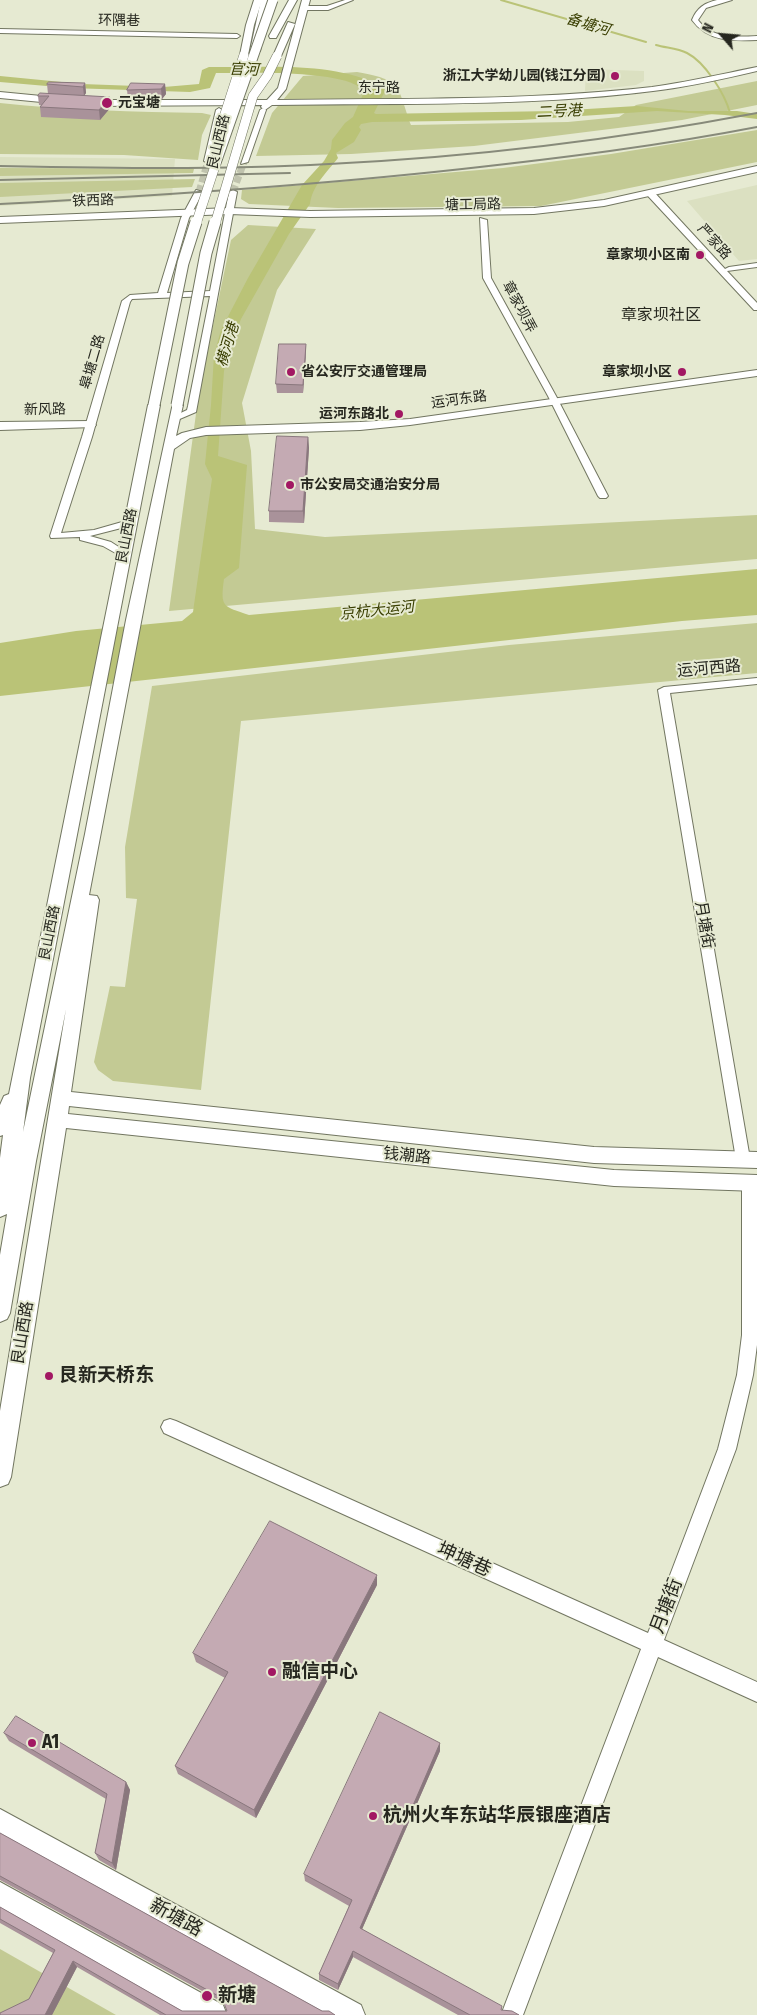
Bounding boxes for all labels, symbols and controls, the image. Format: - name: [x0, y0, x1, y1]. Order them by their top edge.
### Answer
- water label: 备塘河: [564, 10, 612, 40]
- north arrow: [697, 10, 747, 60]
- street label: 环隅巷: [98, 12, 140, 30]
- text: N: [699, 20, 718, 36]
- water label: 官河: [229, 60, 259, 80]
- place label: 浙江大学幼儿园(钱江分园): [443, 68, 605, 84]
- marker: 浙江大学幼儿园(钱江分园): [609, 70, 621, 82]
- street label: 东宁路: [358, 80, 400, 96]
- place label: 元宝塘: [118, 95, 160, 111]
- marker: 元宝塘: [100, 96, 114, 110]
- water label: 二号港: [536, 102, 582, 122]
- street label: 艮山西路: [205, 113, 233, 171]
- street label: 铁西路: [72, 192, 114, 210]
- street label: 塘工局路: [445, 196, 501, 214]
- street label: 严家路: [694, 221, 734, 263]
- place label: 章家坝小区南: [606, 247, 690, 263]
- marker: 章家坝小区南: [694, 249, 706, 261]
- street label: 章家坝弄: [498, 278, 540, 336]
- district label: 章家坝社区: [621, 306, 701, 326]
- water label: 横河港: [213, 321, 243, 369]
- street label: 皋塘二路: [77, 333, 109, 391]
- place label: 省公安厅交通管理局: [301, 364, 427, 380]
- place label: 章家坝小区: [602, 364, 672, 380]
- marker: 省公安厅交通管理局: [285, 366, 297, 378]
- marker: 章家坝小区: [676, 366, 688, 378]
- street label: 运河东路: [430, 388, 488, 412]
- street label: 新风路: [24, 401, 66, 419]
- place label: 运河东路北: [319, 406, 389, 422]
- marker: 运河东路北: [393, 408, 405, 420]
- place label: 市公安局交通治安分局: [300, 477, 440, 493]
- marker: 市公安局交通治安分局: [284, 479, 296, 491]
- street label: 艮山西路: [113, 507, 141, 565]
- water label: 京杭大运河: [339, 598, 415, 624]
- street label: 运河西路: [676, 657, 742, 681]
- street label: 月塘街: [690, 900, 718, 950]
- street label: 艮山西路: [36, 904, 64, 962]
- street label: 钱潮路: [382, 1144, 432, 1168]
- street label: 艮山西路: [9, 1300, 37, 1366]
- place label: 艮新天桥东: [59, 1365, 154, 1387]
- marker: 艮新天桥东: [43, 1370, 55, 1382]
- street label: 坤塘巷: [433, 1538, 495, 1582]
- street label: 月塘街: [646, 1575, 688, 1637]
- place label: 融信中心: [282, 1661, 358, 1683]
- marker: 融信中心: [266, 1666, 278, 1678]
- place label: A1: [42, 1732, 59, 1754]
- marker: A1: [26, 1737, 38, 1749]
- place label: 杭州火车东站华辰银座酒店: [383, 1805, 611, 1827]
- marker: 杭州火车东站华辰银座酒店: [367, 1810, 379, 1822]
- street label: 新塘路: [146, 1894, 206, 1942]
- place label: 新塘: [218, 1985, 256, 2007]
- marker: 新塘: [200, 1989, 214, 2003]

